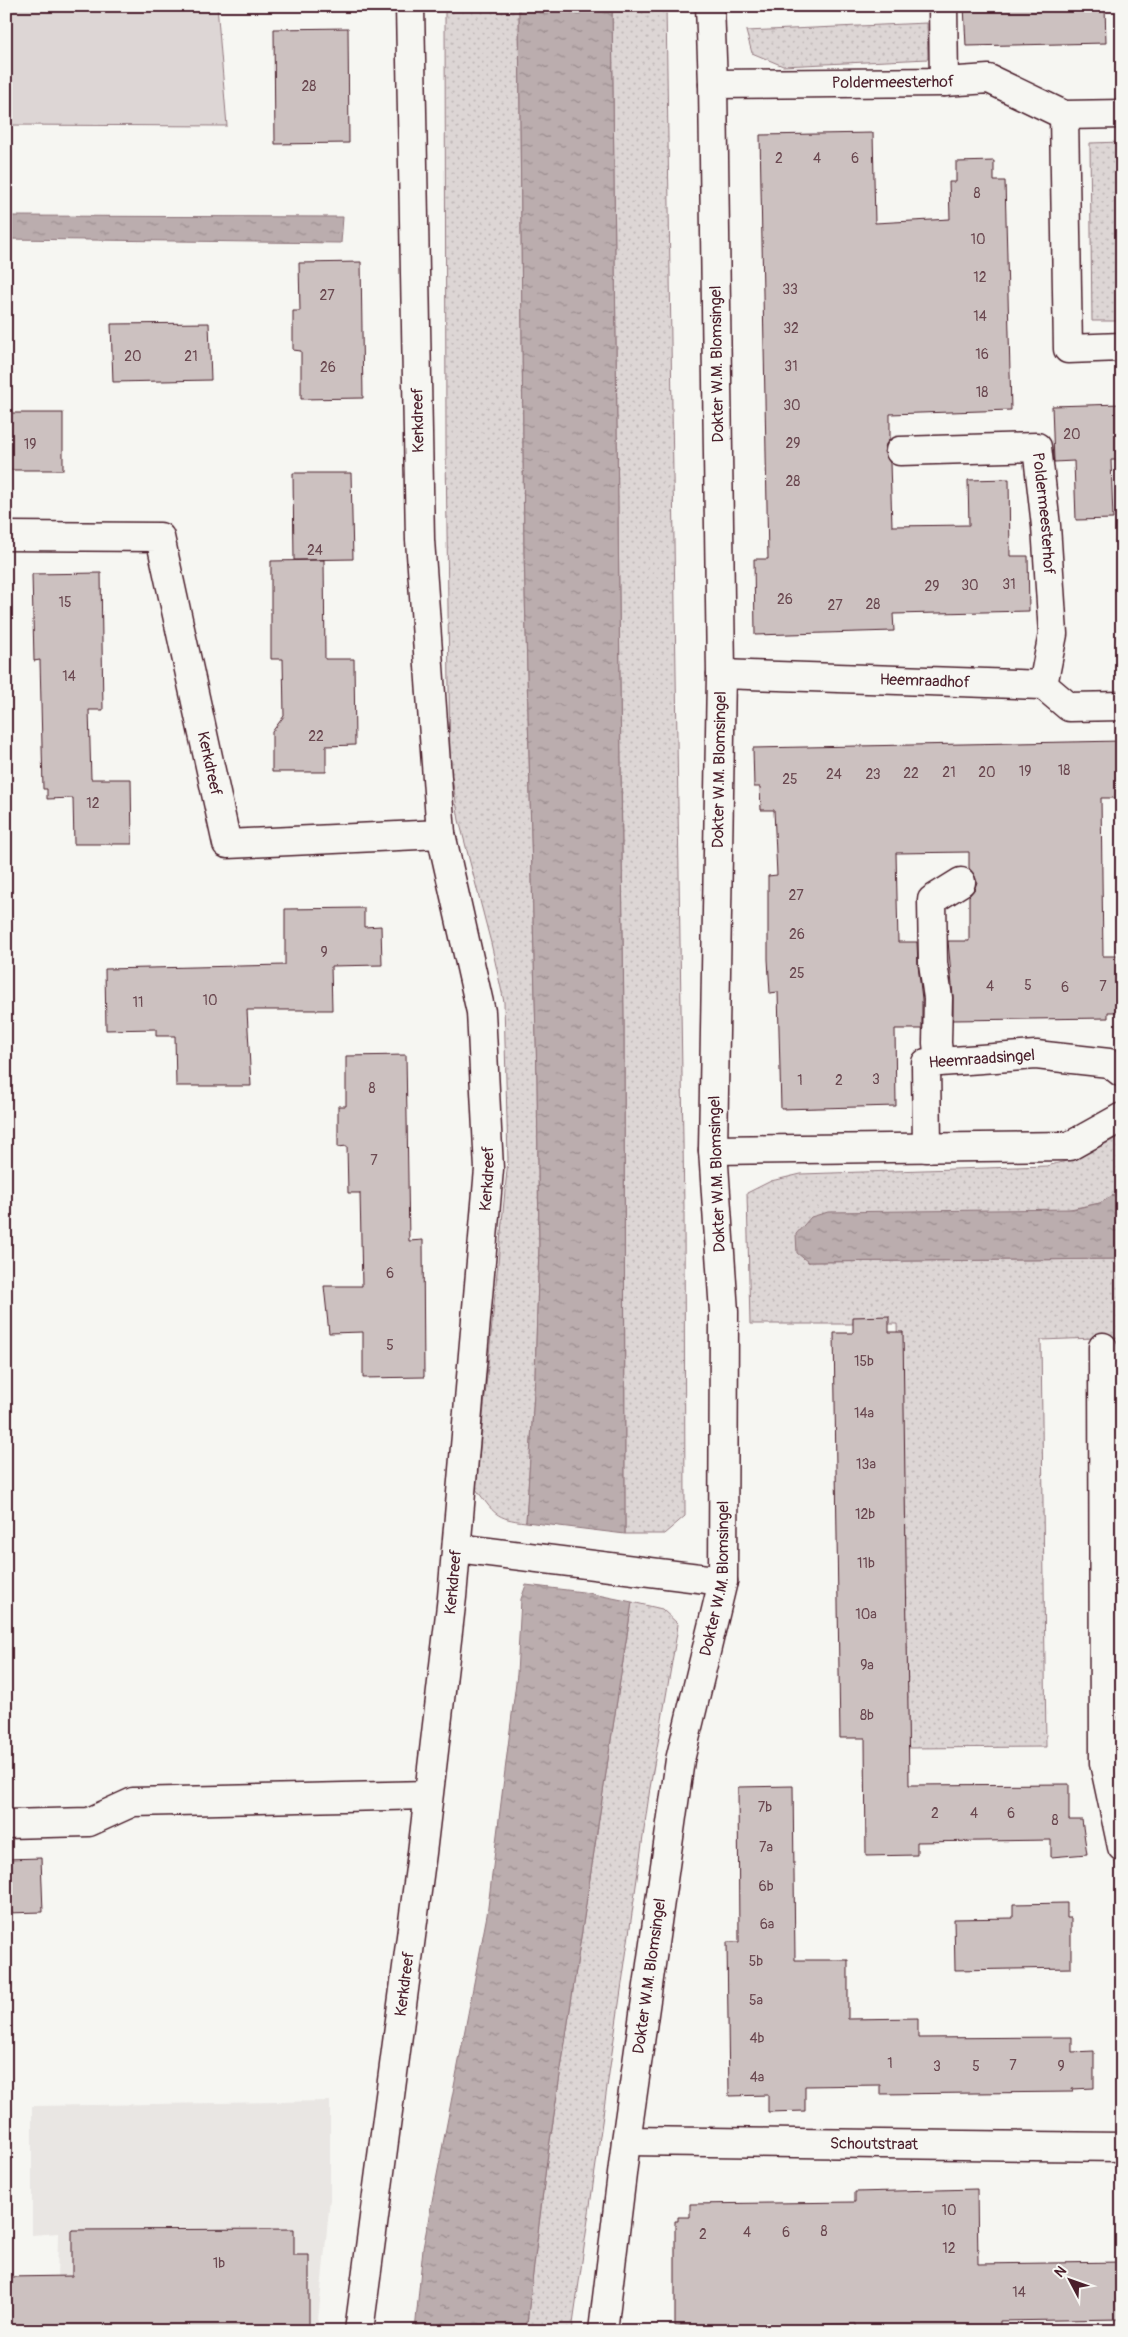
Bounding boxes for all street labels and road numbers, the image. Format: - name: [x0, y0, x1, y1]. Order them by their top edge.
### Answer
- street label: Poldermeesterhof: [832, 71, 955, 93]
- street label: Dokter W.M. Blomsingel: [706, 285, 728, 443]
- street label: Kerkdreef: [407, 387, 429, 453]
- street label: Poldermeesterhof: [1028, 451, 1059, 576]
- street label: Heemraadhof: [879, 669, 971, 693]
- street label: Dokter W.M. Blomsingel: [708, 691, 731, 848]
- street label: Kerkdreef: [193, 730, 226, 798]
- street label: Heemraadsingel: [928, 1045, 1036, 1073]
- street label: Dokter W.M. Blomsingel: [704, 1095, 730, 1253]
- street label: Kerkdreef: [475, 1145, 499, 1212]
- street label: Dokter W.M. Blomsingel: [695, 1501, 733, 1658]
- street label: Kerkdreef: [440, 1548, 466, 1616]
- street label: Dokter W.M. Blomsingel: [628, 1897, 670, 2055]
- street label: Kerkdreef: [391, 1950, 419, 2018]
- street label: Schoutstraat: [830, 2133, 919, 2155]

